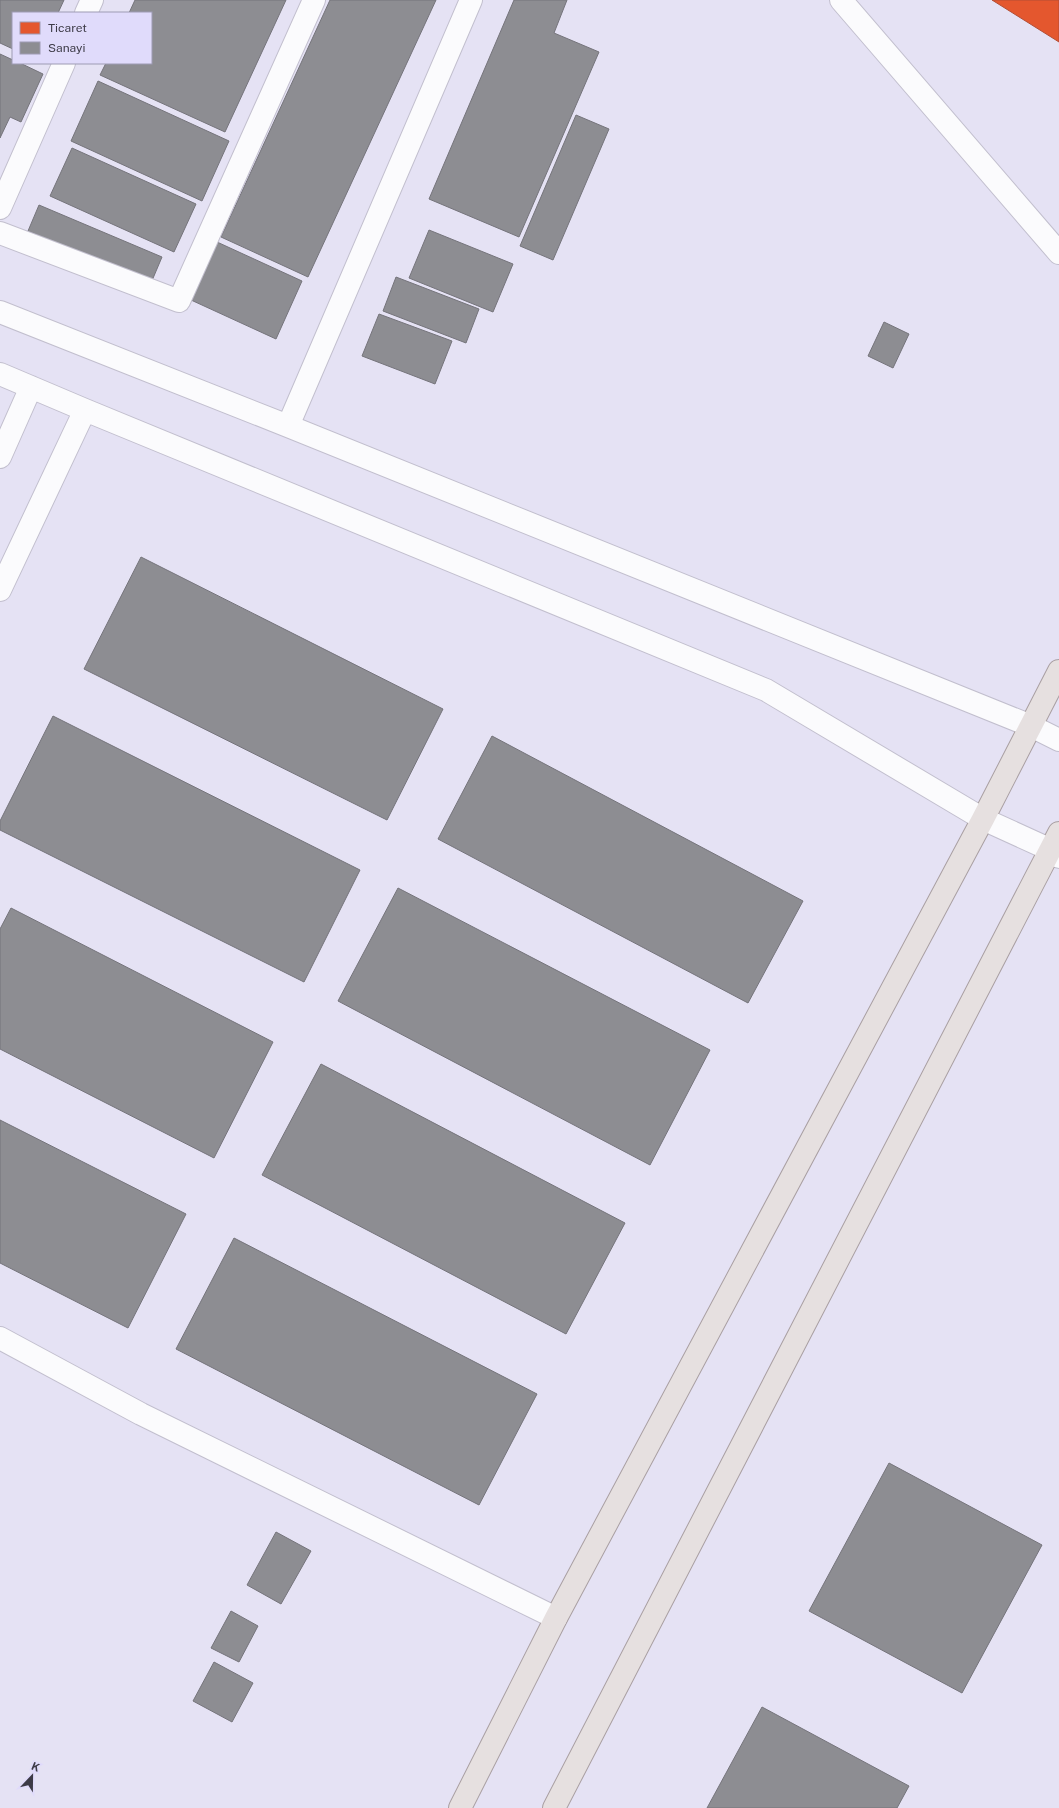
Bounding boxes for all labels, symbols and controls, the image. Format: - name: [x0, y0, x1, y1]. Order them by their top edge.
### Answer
- legend: [12, 12, 152, 64]
- text: Ticaret: [48, 21, 87, 35]
- text: Sanayi: [48, 41, 85, 55]
- north arrow: [12, 1756, 52, 1796]
- text: K: [30, 1760, 42, 1774]

